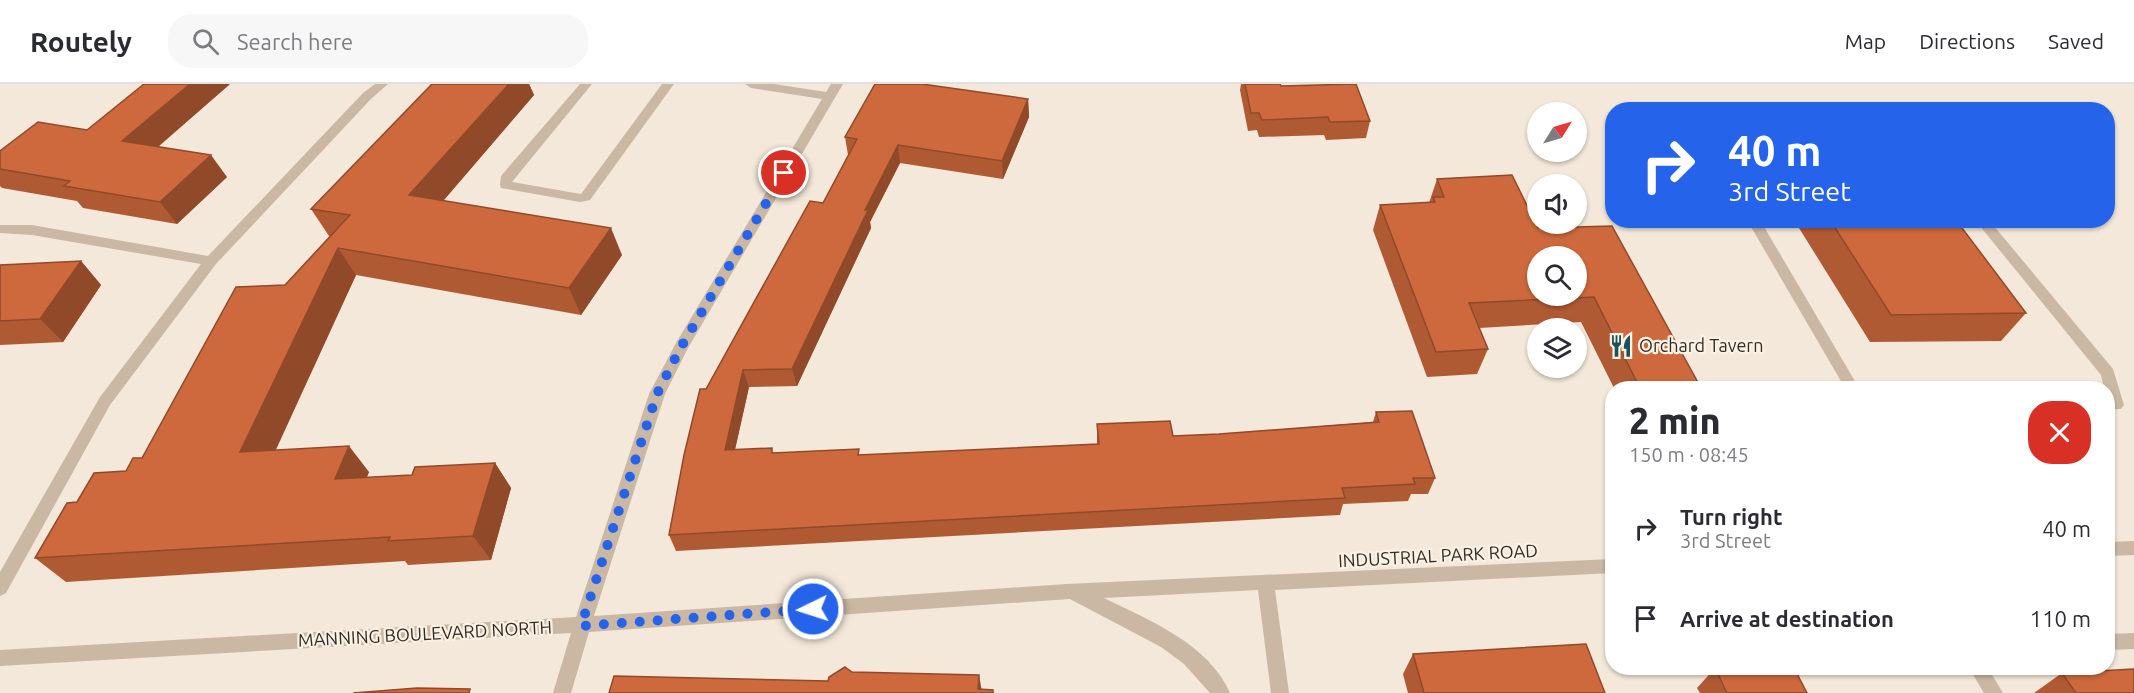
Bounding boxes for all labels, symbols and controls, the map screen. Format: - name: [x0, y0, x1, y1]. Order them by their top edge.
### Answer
- search box: [168, 14, 588, 68]
- icon: search: [189, 25, 222, 58]
- text: Routely: [30, 26, 132, 57]
- text: Search here: [237, 29, 353, 54]
- text: Map: [1845, 29, 1886, 53]
- text: Directions: [1919, 29, 2015, 53]
- text: Saved: [2048, 29, 2104, 53]
- north arrow: [1527, 102, 1587, 162]
- map controls: [1527, 102, 1587, 378]
- icon: right: [1629, 126, 1707, 204]
- text: 40 m: [1728, 127, 1822, 174]
- pin: [758, 147, 809, 198]
- icon: arrive: [767, 156, 800, 189]
- button: sound: [1527, 174, 1587, 234]
- text: 3rd Street: [1728, 176, 1851, 206]
- button: search: [1527, 246, 1587, 306]
- button: layers: [1527, 318, 1587, 378]
- restaurant icon: Orchard Tavern: [1608, 333, 1634, 359]
- place label: Orchard Tavern: [1639, 335, 1763, 355]
- text: 2 min: [1629, 400, 1721, 441]
- button: close: [2028, 401, 2091, 464]
- text: 150 m · 08:45: [1629, 443, 1749, 466]
- text: Turn right: [1680, 504, 1782, 529]
- icon: right: [1629, 512, 1662, 545]
- text: 40 m: [2042, 516, 2091, 541]
- text: 3rd Street: [1680, 529, 1771, 552]
- street label: INDUSTRIAL PARK ROAD: [1338, 540, 1538, 570]
- position arrow: [781, 577, 845, 641]
- icon: arrive: [1629, 602, 1662, 635]
- text: Arrive at destination: [1680, 606, 1894, 631]
- text: 110 m: [2030, 606, 2091, 631]
- street label: MANNING BOULEVARD NORTH: [297, 616, 552, 650]

